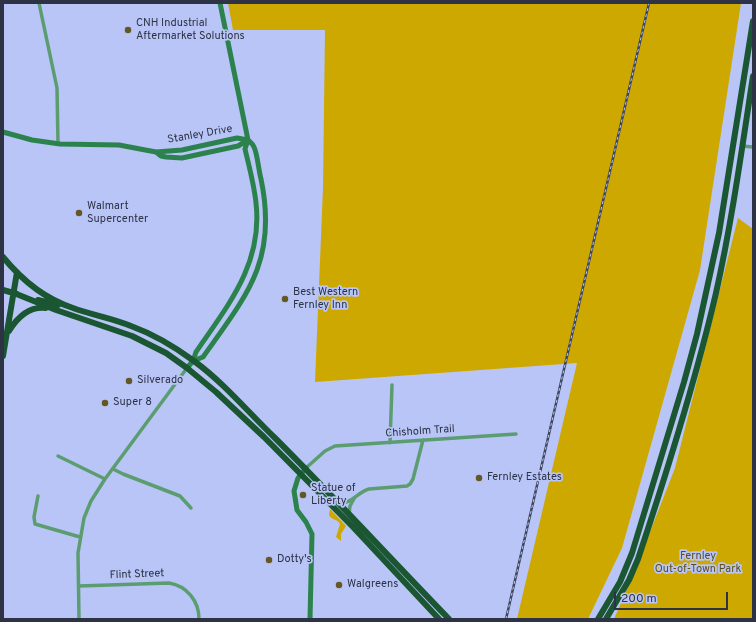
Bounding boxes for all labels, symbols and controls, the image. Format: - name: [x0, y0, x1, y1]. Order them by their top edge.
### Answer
- place label: CNH Industrial Aftermarket Solutions: [136, 17, 245, 43]
- marker: CNH Industrial Aftermarket Solutions: [123, 25, 133, 35]
- street label: Stanley Drive: [167, 123, 233, 147]
- place label: Walmart Supercenter: [87, 200, 148, 226]
- marker: Walmart Supercenter: [74, 208, 84, 218]
- place label: Best Western Fernley Inn: [293, 286, 358, 312]
- marker: Best Western Fernley Inn: [280, 294, 290, 304]
- place label: Silverado: [137, 374, 183, 388]
- marker: Silverado: [124, 376, 134, 386]
- place label: Super 8: [113, 396, 152, 410]
- marker: Super 8: [100, 398, 110, 408]
- street label: Chisholm Trail: [385, 423, 455, 441]
- place label: Fernley Estates: [487, 471, 562, 485]
- marker: Fernley Estates: [474, 473, 484, 483]
- place label: Statue of Liberty: [311, 482, 355, 508]
- marker: Statue of Liberty: [298, 490, 308, 500]
- park label: Fernley Out-of-Town Park: [655, 550, 741, 576]
- place label: Dotty's: [277, 553, 312, 567]
- marker: Dotty's: [264, 555, 274, 565]
- street label: Flint Street: [109, 567, 165, 583]
- place label: Walgreens: [347, 578, 398, 592]
- marker: Walgreens: [334, 580, 344, 590]
- scale bar: [616, 584, 730, 610]
- text: 200 m: [621, 591, 657, 607]

